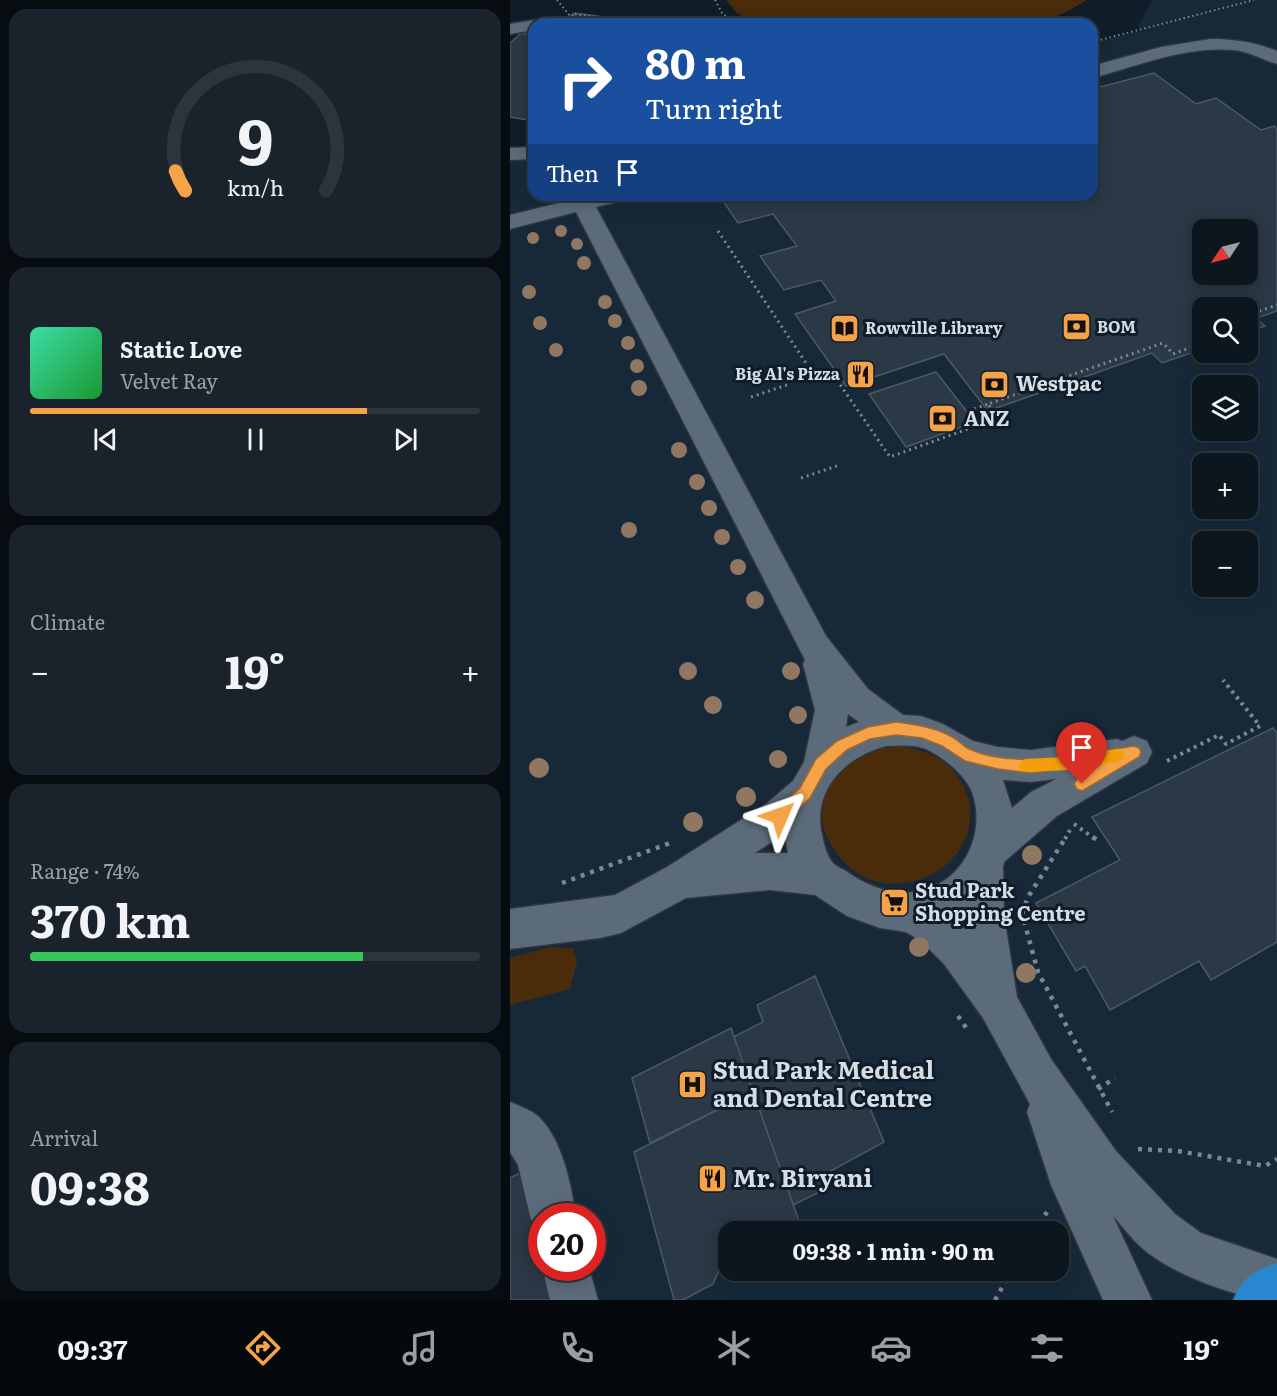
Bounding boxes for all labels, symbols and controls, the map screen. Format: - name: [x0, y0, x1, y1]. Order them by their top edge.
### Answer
- text: 80 m: [645, 30, 746, 92]
- icon: right: [546, 42, 624, 120]
- text: Turn right: [645, 87, 782, 127]
- text: 9: [237, 92, 273, 184]
- text: Then: [546, 156, 599, 189]
- icon: arrive: [611, 156, 644, 189]
- text: km/h: [226, 171, 284, 203]
- north arrow: [1192, 219, 1258, 285]
- map controls: [1192, 219, 1258, 597]
- button: search: [1192, 297, 1258, 363]
- bank icon: BOM: [1060, 311, 1092, 343]
- library icon: Rowville Library: [828, 312, 860, 344]
- place label: BOM: [1097, 314, 1136, 338]
- place label: Rowville Library: [865, 315, 1003, 339]
- text: Static Love: [120, 332, 242, 365]
- restaurant icon: Big Al's Pizza: [845, 358, 877, 390]
- place label: Big Al's Pizza: [735, 361, 841, 385]
- text: Velvet Ray: [120, 365, 218, 395]
- place label: Westpac: [1016, 367, 1102, 397]
- bank icon: Westpac: [979, 368, 1011, 400]
- button: layers: [1192, 375, 1258, 441]
- place label: ANZ: [964, 402, 1010, 432]
- bank icon: ANZ: [927, 403, 959, 435]
- icon: previous: [89, 423, 122, 456]
- icon: pause: [239, 423, 272, 456]
- icon: next: [389, 423, 422, 456]
- button: +: [1192, 453, 1258, 519]
- button: −: [1192, 531, 1258, 597]
- text: Climate: [30, 606, 105, 636]
- text: 19°: [225, 636, 285, 703]
- text: −: [30, 645, 49, 694]
- text: +: [461, 645, 480, 694]
- pin: [1056, 722, 1107, 784]
- icon: arrive: [1065, 731, 1098, 764]
- position arrow: [748, 784, 812, 848]
- text: Range · 74%: [30, 855, 140, 885]
- place label: Stud Park Shopping Centre: [915, 874, 1086, 927]
- text: 370 km: [30, 885, 190, 952]
- supermarket icon: Stud Park Shopping Centre: [878, 886, 910, 918]
- place label: Stud Park Medical and Dental Centre: [713, 1051, 935, 1114]
- hospital icon: Stud Park Medical and Dental Centre: [676, 1069, 708, 1101]
- text: Arrival: [30, 1122, 98, 1152]
- text: 09:38: [30, 1152, 150, 1219]
- place label: Mr. Biryani: [733, 1159, 872, 1194]
- restaurant icon: Mr. Biryani: [696, 1163, 728, 1195]
- speed limit sign: 20: [528, 1203, 606, 1281]
- text: 09:38 · 1 min · 90 m: [793, 1234, 994, 1267]
- icon: directions: [242, 1327, 284, 1369]
- icon: music: [399, 1327, 441, 1369]
- icon: phone: [556, 1327, 598, 1369]
- icon: climate: [713, 1327, 755, 1369]
- icon: car: [870, 1327, 912, 1369]
- icon: filters: [1026, 1327, 1068, 1369]
- text: 09:37: [57, 1328, 127, 1368]
- text: 19°: [1183, 1328, 1220, 1368]

